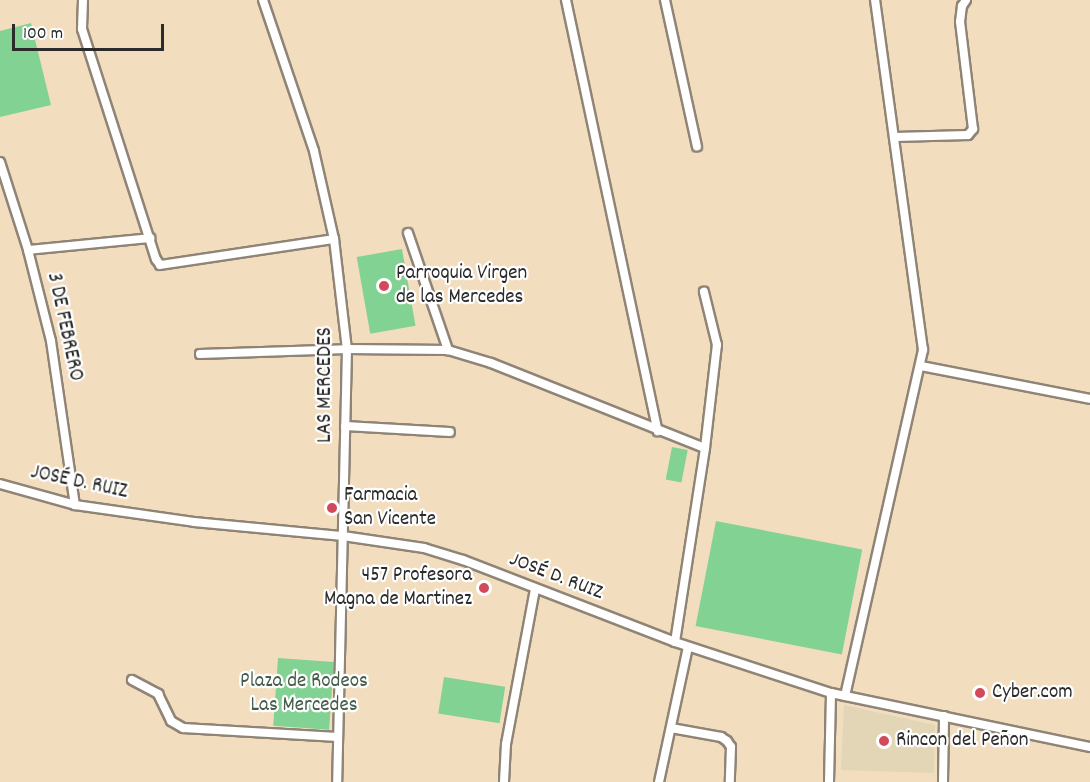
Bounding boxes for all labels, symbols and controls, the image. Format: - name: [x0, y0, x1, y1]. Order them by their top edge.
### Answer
- scale bar: [15, 12, 166, 50]
- text: 100 m: [23, 22, 63, 47]
- place label: Parroquia Virgen de las Mercedes: [396, 261, 527, 311]
- street label: 3 DE FEBRERO: [40, 270, 88, 384]
- marker: Parroquia Virgen de las Mercedes: [377, 279, 391, 293]
- street label: LAS MERCEDES: [313, 327, 339, 443]
- street label: JOSÉ D. RUIZ: [28, 460, 130, 506]
- place label: Farmacia San Vicente: [344, 483, 436, 533]
- marker: Farmacia San Vicente: [325, 501, 339, 515]
- street label: JOSÉ D. RUIZ: [505, 548, 607, 606]
- place label: 457 Profesora Magna de Martinez: [324, 563, 472, 613]
- marker: 457 Profesora Magna de Martinez: [477, 581, 491, 595]
- park label: Plaza de Rodeos Las Mercedes: [240, 669, 368, 719]
- place label: Cyber.com: [992, 680, 1073, 706]
- marker: Cyber.com: [973, 686, 987, 700]
- place label: Rincon del Peñon: [896, 728, 1028, 754]
- marker: Rincon del Peñon: [877, 734, 891, 748]

